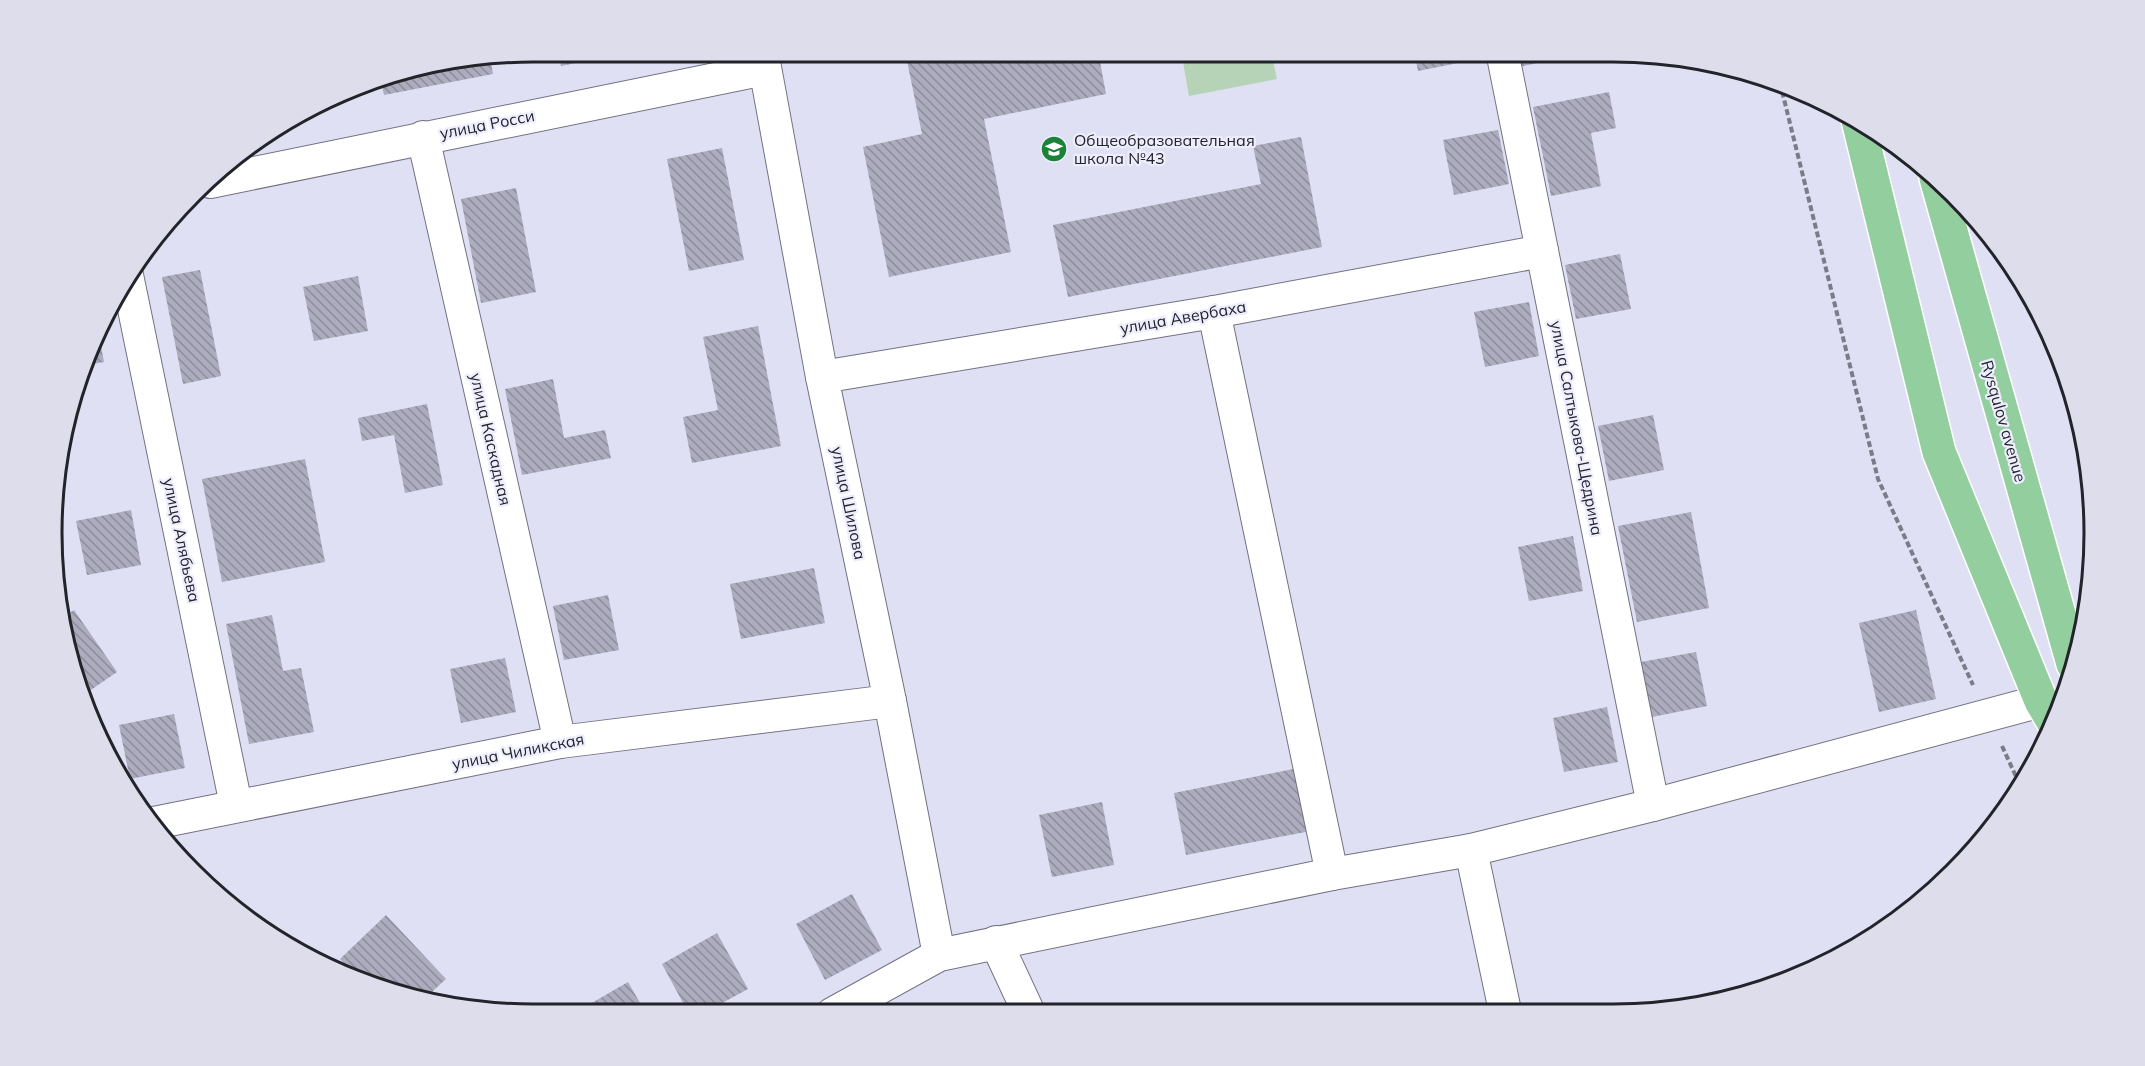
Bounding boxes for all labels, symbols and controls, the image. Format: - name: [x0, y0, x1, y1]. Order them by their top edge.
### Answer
- street label: улица Росси: [438, 105, 536, 143]
- place label: Общеобразовательная школа №43: [1074, 130, 1255, 168]
- school or university icon: Общеобразовательная школа №43: [1039, 134, 1069, 164]
- street label: улица Авербаха: [1118, 296, 1248, 338]
- street label: улица Салтыкова-Щедрина: [1546, 319, 1608, 537]
- street label: Rysqulov avenue: [1977, 358, 2031, 484]
- street label: улица Каскадная: [466, 371, 516, 507]
- street label: улица Шилова: [827, 445, 871, 561]
- street label: улица Алябьева: [159, 476, 205, 604]
- street label: улица Чиликская: [450, 728, 586, 774]

